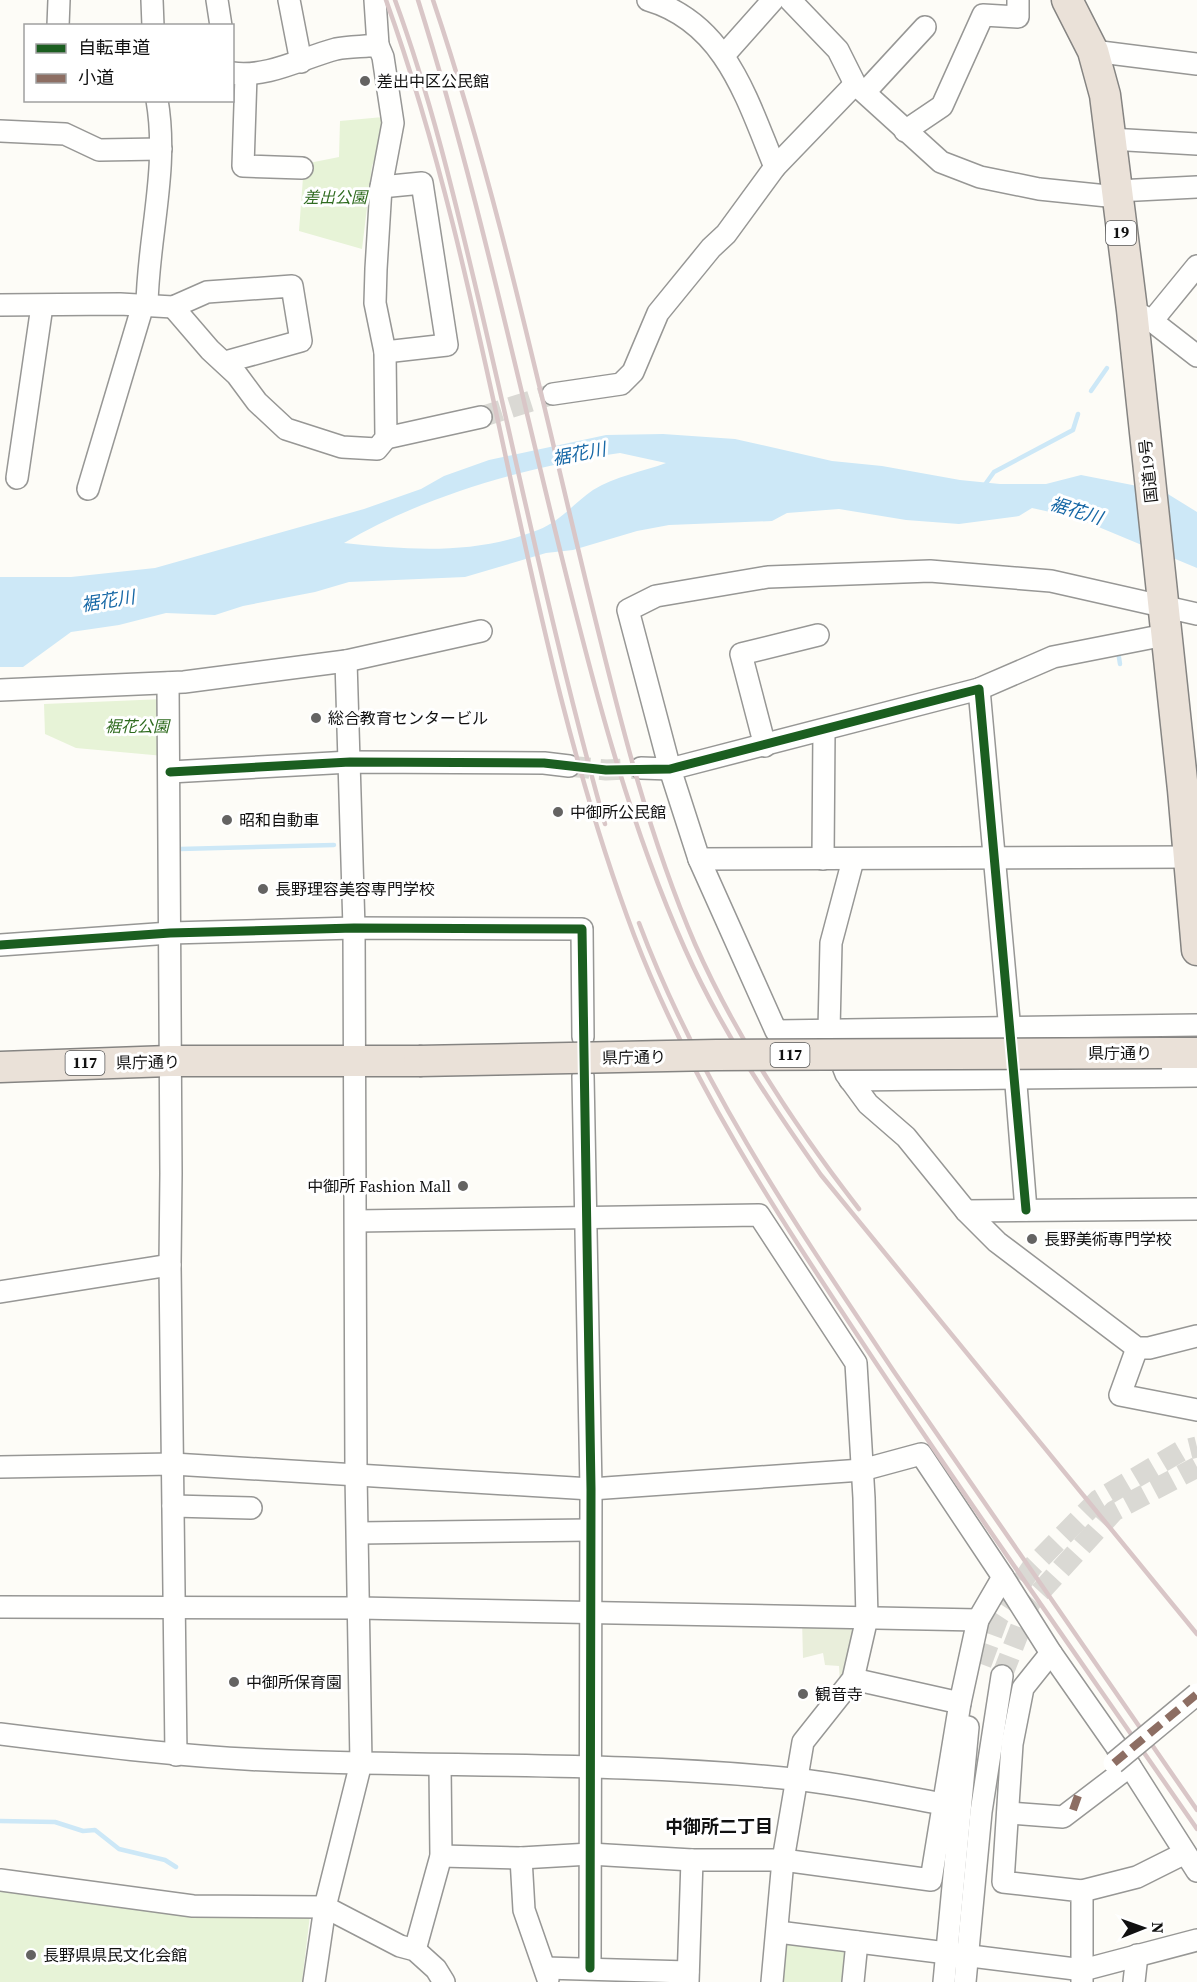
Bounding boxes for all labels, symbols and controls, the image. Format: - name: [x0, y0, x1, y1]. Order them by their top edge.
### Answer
- legend: [24, 24, 234, 102]
- text: 自転車道: [78, 35, 150, 60]
- text: 小道: [78, 65, 114, 90]
- place label: 差出中区公民館: [377, 70, 489, 92]
- marker: 差出中区公民館: [358, 74, 372, 88]
- park label: 差出公園: [303, 186, 369, 208]
- road number: 19: [1106, 221, 1136, 245]
- water label: 裾花川: [550, 436, 610, 471]
- street label: 国道19号: [1134, 438, 1162, 504]
- water label: 裾花川: [1047, 491, 1108, 531]
- water label: 裾花川: [79, 584, 139, 617]
- place label: 総合教育センタービル: [328, 707, 488, 729]
- marker: 総合教育センタービル: [309, 711, 323, 725]
- park label: 裾花公園: [105, 715, 171, 737]
- place label: 中御所公民館: [570, 801, 666, 823]
- marker: 中御所公民館: [551, 805, 565, 819]
- place label: 昭和自動車: [239, 809, 319, 831]
- marker: 昭和自動車: [220, 813, 234, 827]
- place label: 長野理容美容専門学校: [275, 878, 435, 900]
- marker: 長野理容美容専門学校: [256, 882, 270, 896]
- street label: 県庁通り: [1088, 1042, 1152, 1064]
- road number: 117: [770, 1043, 810, 1067]
- street label: 県庁通り: [602, 1045, 666, 1069]
- street label: 県庁通り: [116, 1050, 180, 1074]
- road number: 117: [66, 1051, 104, 1075]
- place label: 中御所 Fashion Mall: [307, 1175, 451, 1197]
- marker: 中御所 Fashion Mall: [456, 1179, 470, 1193]
- place label: 長野美術専門学校: [1044, 1228, 1172, 1250]
- marker: 長野美術専門学校: [1025, 1232, 1039, 1246]
- place label: 中御所保育園: [246, 1671, 342, 1693]
- marker: 中御所保育園: [227, 1675, 241, 1689]
- place label: 観音寺: [815, 1683, 863, 1705]
- marker: 観音寺: [796, 1687, 810, 1701]
- district label: 中御所二丁目: [665, 1814, 773, 1839]
- north arrow: [1113, 1898, 1173, 1958]
- text: N: [1147, 1922, 1169, 1934]
- place label: 長野県県民文化会館: [43, 1944, 187, 1966]
- marker: 長野県県民文化会館: [24, 1948, 38, 1962]

